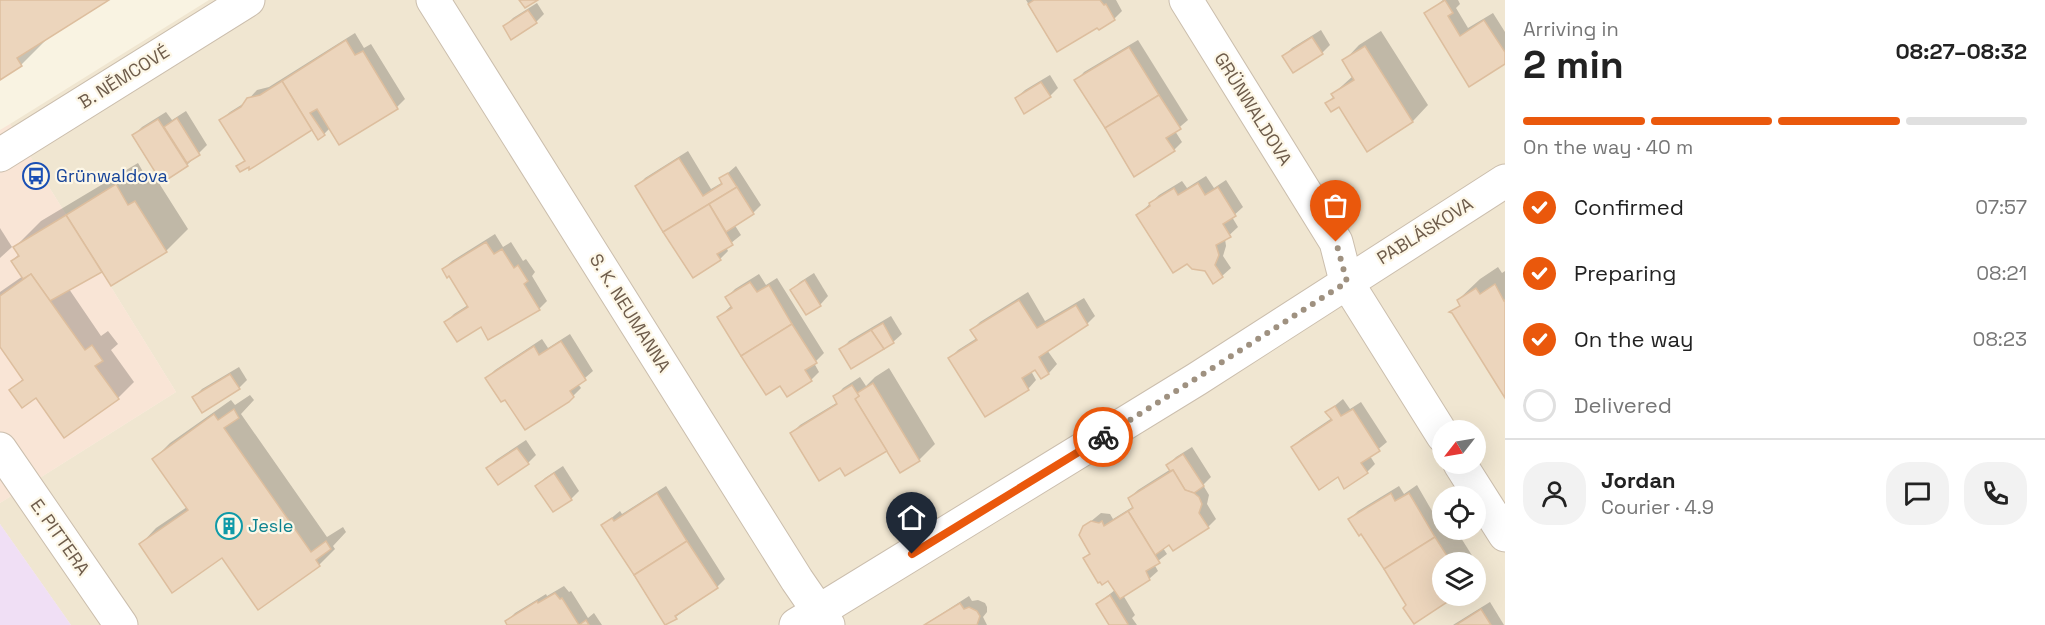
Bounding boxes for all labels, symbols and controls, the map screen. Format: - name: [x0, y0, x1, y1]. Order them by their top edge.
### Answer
- text: Arriving in: [1523, 16, 1619, 42]
- text: 08:27–08:32: [1896, 37, 2027, 65]
- street label: B. NĚMCOVÉ: [74, 40, 173, 114]
- text: 2 min: [1523, 40, 1624, 89]
- street label: GRÜNWALDOVA: [1210, 48, 1297, 169]
- text: On the way · 40 m: [1523, 134, 1693, 160]
- bus stop icon: Grünwaldova: [21, 161, 51, 191]
- place label: Grünwaldova: [56, 164, 168, 187]
- pin: [1310, 180, 1361, 242]
- icon: bag: [1319, 189, 1352, 222]
- icon: check: [1523, 191, 1556, 224]
- street label: PABLÁSKOVA: [1372, 192, 1477, 269]
- text: Confirmed: [1574, 193, 1684, 221]
- text: 07:57: [1975, 194, 2027, 220]
- street label: S. K. NEUMANNA: [585, 249, 676, 376]
- icon: check: [1523, 257, 1556, 290]
- text: Preparing: [1574, 259, 1676, 287]
- text: 08:21: [1976, 260, 2027, 286]
- icon: check: [1523, 323, 1556, 356]
- text: On the way: [1574, 325, 1693, 353]
- text: 08:23: [1973, 326, 2027, 352]
- text: Delivered: [1574, 391, 1672, 419]
- courier: [1073, 407, 1133, 467]
- north arrow: [1432, 420, 1486, 474]
- map controls: [1432, 420, 1486, 606]
- icon: bike: [1087, 421, 1120, 454]
- button: person: [1523, 462, 1586, 525]
- button: chat: [1886, 462, 1949, 525]
- button: phone: [1964, 462, 2027, 525]
- text: Jordan: [1601, 466, 1676, 494]
- button: locate: [1432, 486, 1486, 540]
- pin: [886, 492, 937, 554]
- street label: E. PITTERA: [26, 494, 95, 579]
- text: Courier · 4.9: [1601, 494, 1714, 520]
- icon: home: [895, 501, 928, 534]
- building icon: Jesle: [214, 511, 244, 541]
- place label: Jesle: [248, 514, 293, 537]
- button: layers: [1432, 552, 1486, 606]

